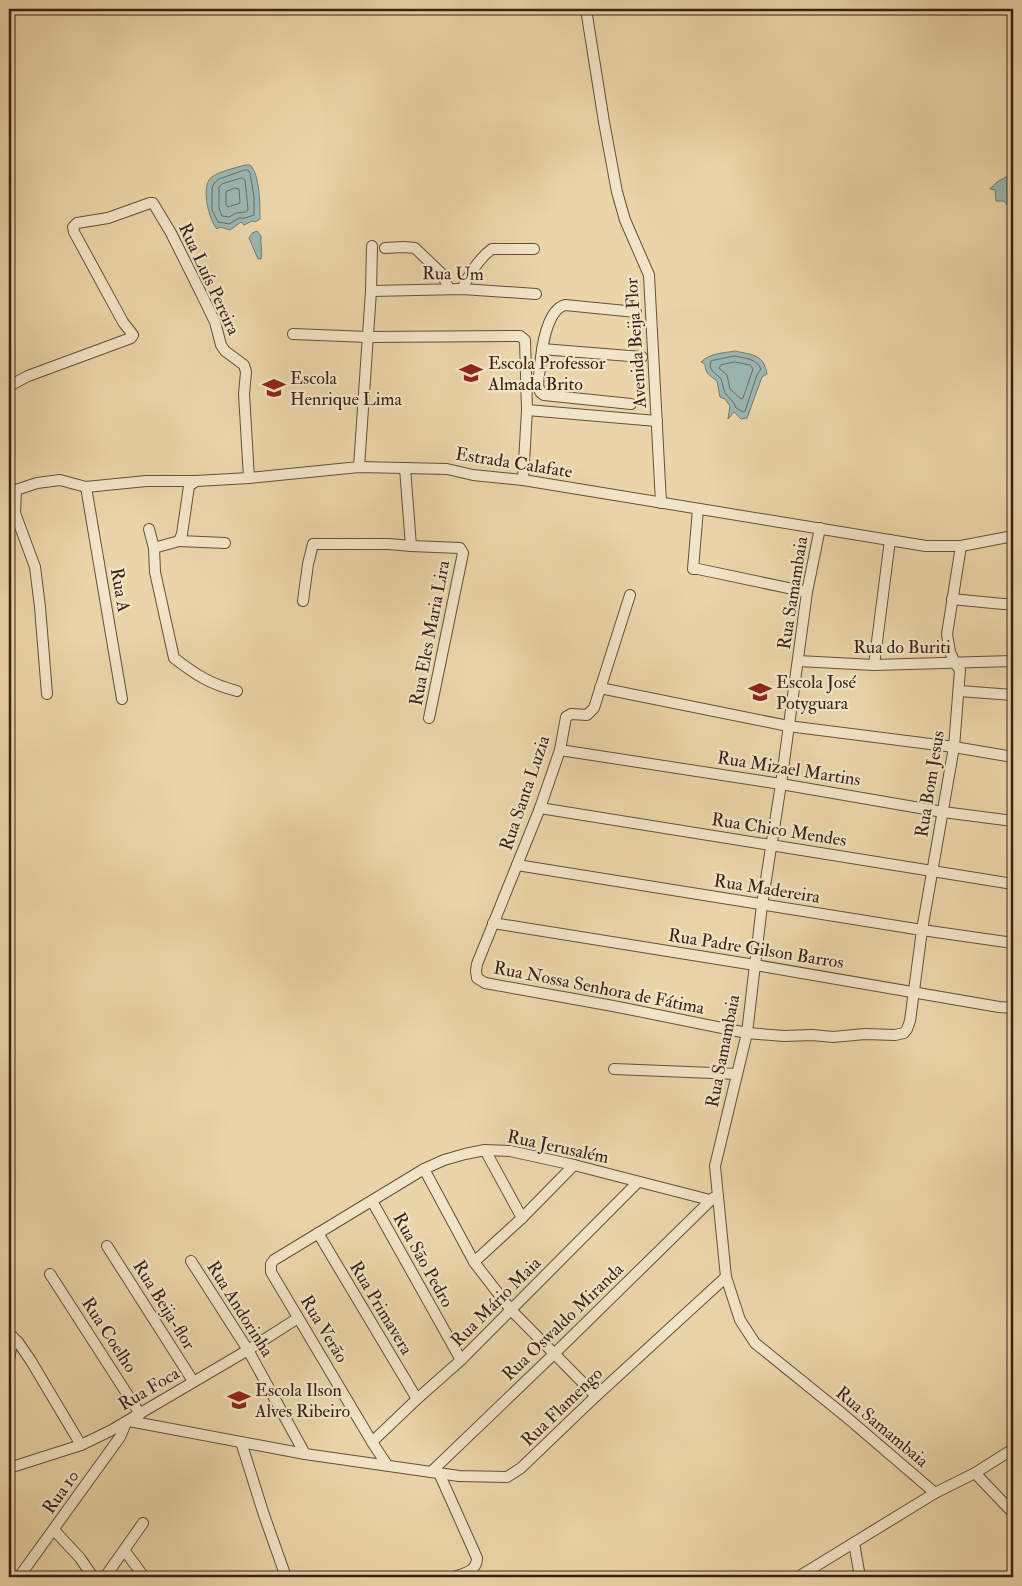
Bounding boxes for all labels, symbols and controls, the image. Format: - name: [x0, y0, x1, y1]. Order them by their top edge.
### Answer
- street label: Rua Luís Pereira: [173, 219, 245, 339]
- street label: Rua Um: [422, 262, 484, 286]
- street label: Avenida Beija Flor: [620, 277, 652, 410]
- place label: Escola Professor Almada Brito: [487, 352, 606, 396]
- school or university icon: Escola Professor Almada Brito: [458, 360, 484, 386]
- place label: Escola Henrique Lima: [290, 367, 403, 411]
- school or university icon: Escola Henrique Lima: [261, 375, 287, 401]
- street label: Estrada Calafate: [454, 442, 575, 484]
- street label: Rua Samambaia: [773, 534, 813, 651]
- street label: Rua Eles Maria Lira: [405, 558, 455, 708]
- street label: Rua A: [105, 566, 135, 615]
- street label: Rua do Buriti: [853, 636, 951, 659]
- place label: Escola José Potyguara: [776, 671, 856, 715]
- school or university icon: Escola José Potyguara: [747, 679, 773, 705]
- street label: Rua Bom Jesus: [910, 729, 950, 839]
- street label: Rua Santa Luzia: [495, 732, 556, 854]
- street label: Rua Mizael Martins: [716, 746, 862, 792]
- street label: Rua Chico Mendes: [710, 808, 848, 852]
- street label: Rua Madereira: [712, 869, 822, 909]
- street label: Rua Padre Gilson Barros: [667, 924, 845, 974]
- street label: Rua Nossa Senhora de Fátima: [492, 956, 707, 1020]
- street label: Rua Samambaia: [701, 992, 745, 1109]
- street label: Rua Jerusalém: [505, 1125, 611, 1169]
- street label: Rua São Pedro: [388, 1209, 459, 1312]
- street label: Rua Mário Maia: [446, 1251, 547, 1352]
- street label: Rua Beija-flor: [127, 1256, 201, 1354]
- street label: Rua Andorinha: [201, 1257, 279, 1362]
- street label: Rua Primavera: [344, 1257, 418, 1360]
- street label: Rua Oswaldo Miranda: [497, 1258, 629, 1386]
- street label: Rua Verão: [295, 1291, 353, 1367]
- street label: Rua Coelho: [76, 1293, 142, 1377]
- street label: Rua Foca: [114, 1361, 184, 1416]
- street label: Rua Flamengo: [516, 1362, 608, 1452]
- place label: Escola Ilson Alves Ribeiro: [254, 1379, 350, 1423]
- street label: Rua Samambaia: [831, 1381, 934, 1473]
- school or university icon: Escola Ilson Alves Ribeiro: [226, 1387, 252, 1413]
- street label: Rua 10: [38, 1465, 84, 1519]

